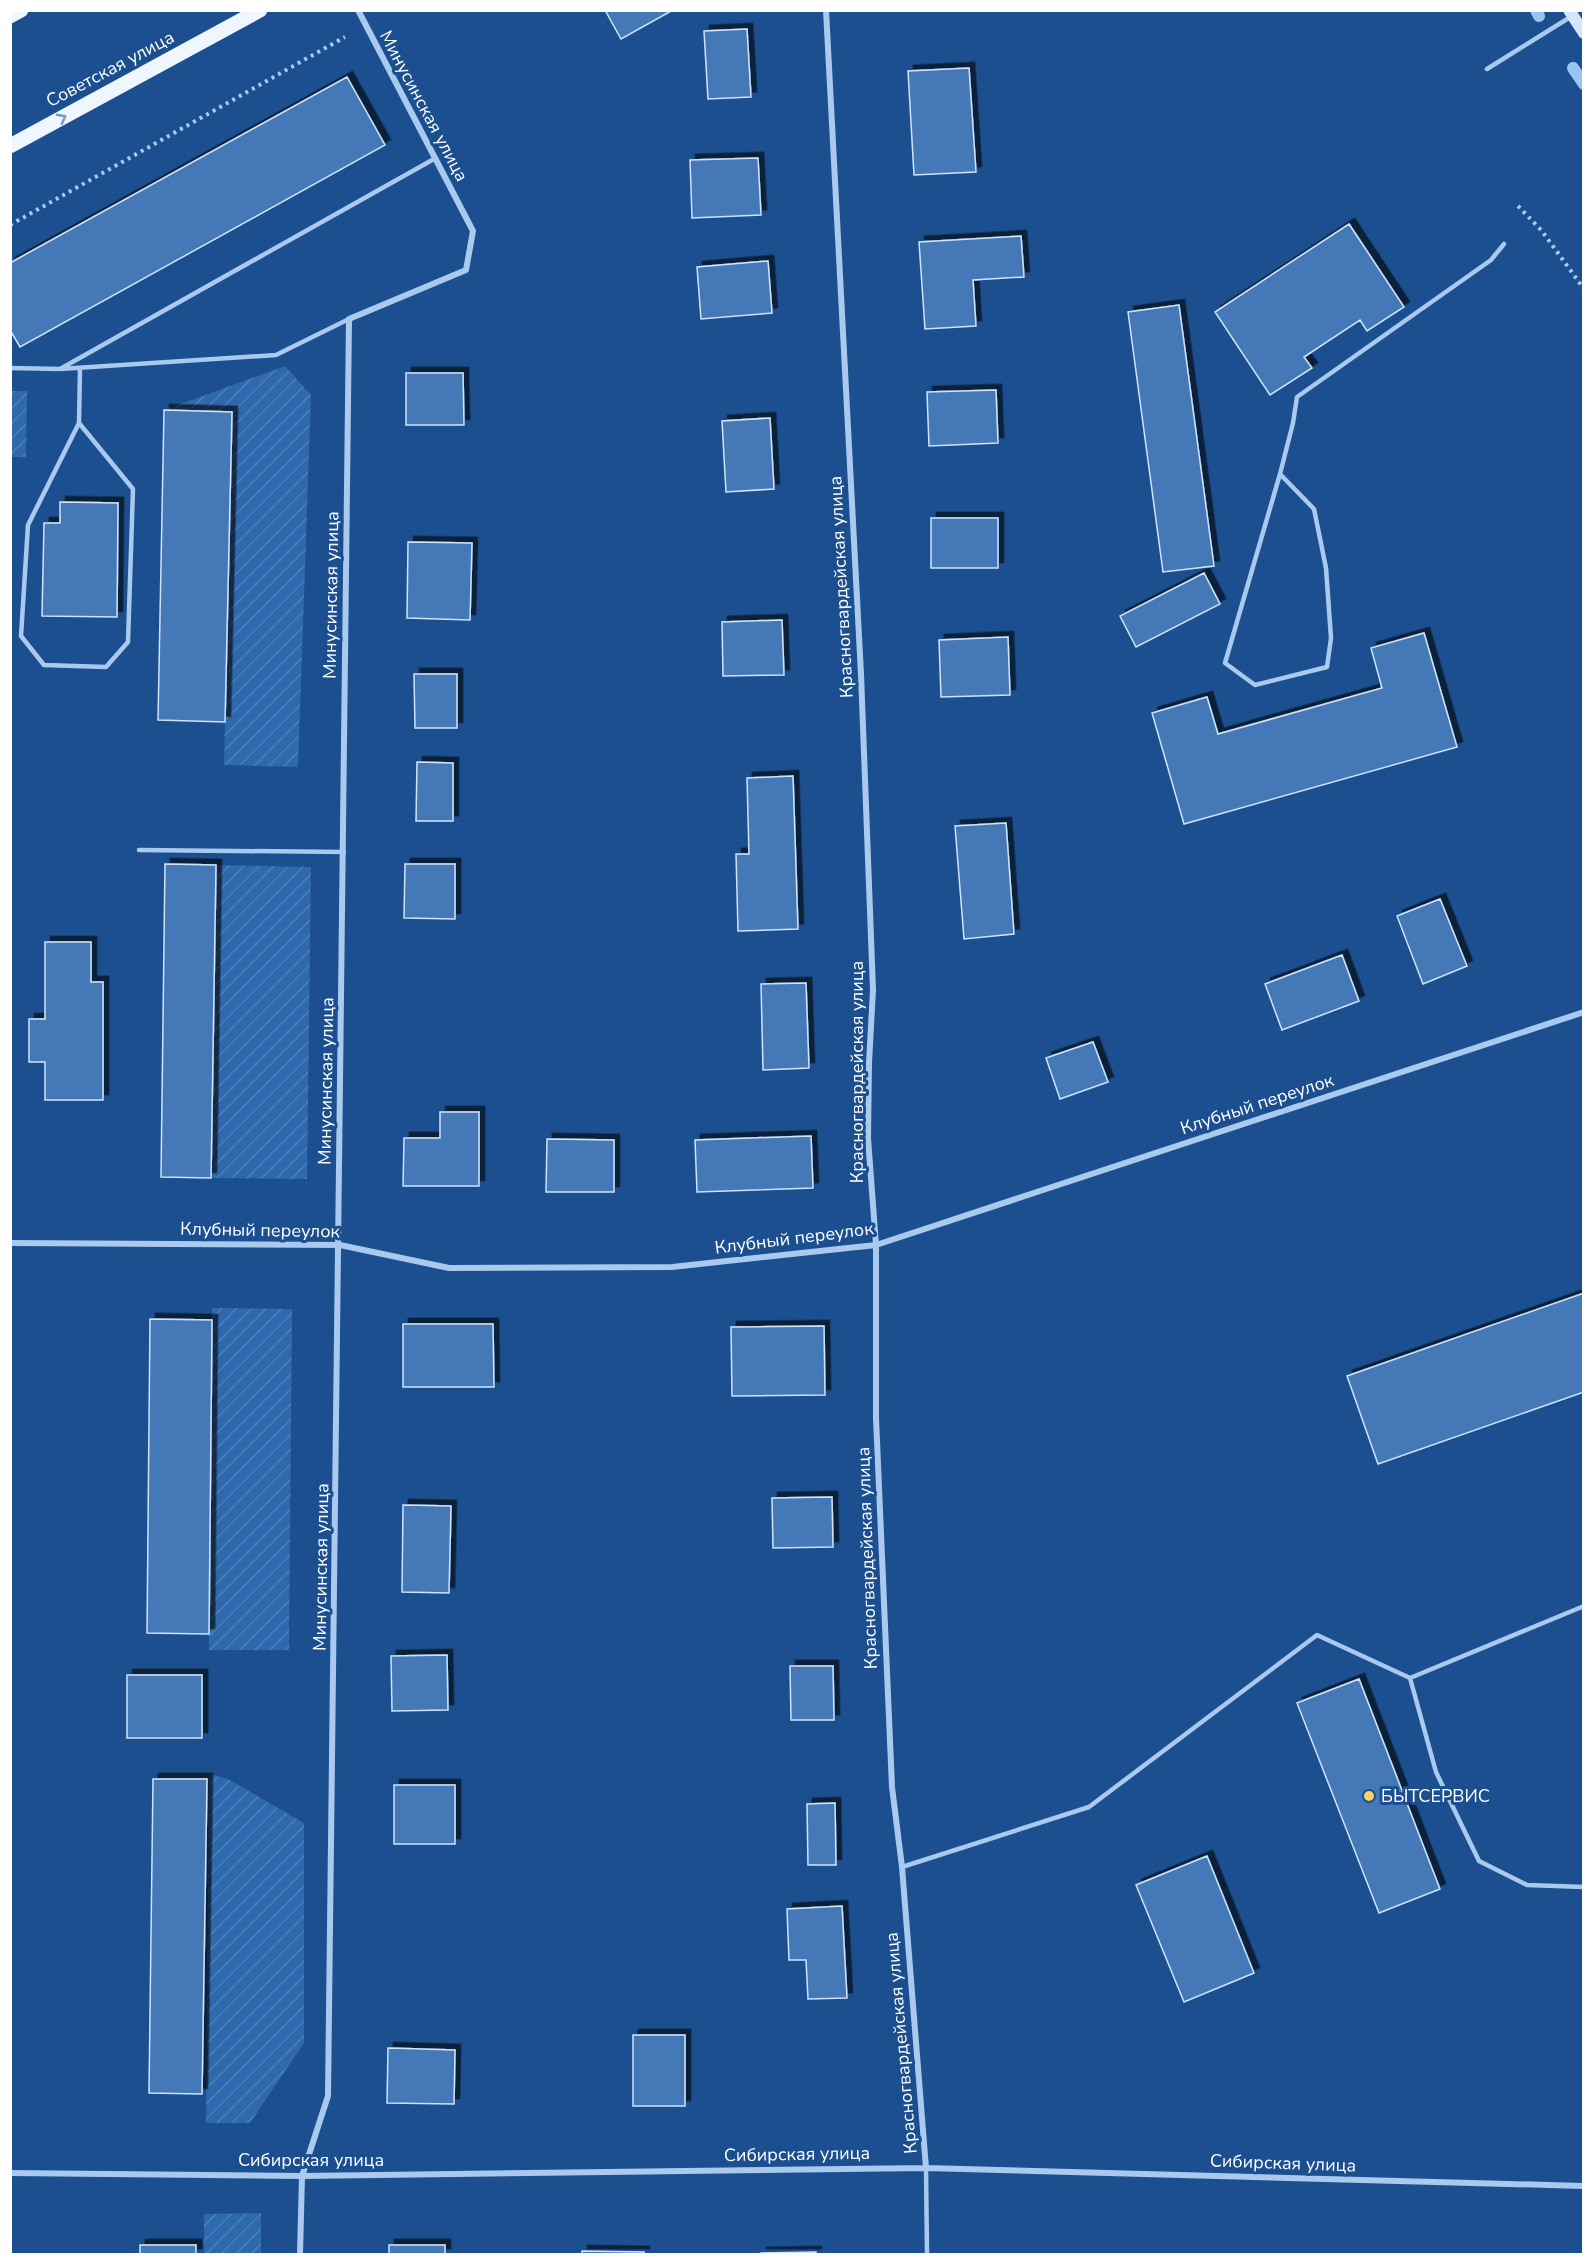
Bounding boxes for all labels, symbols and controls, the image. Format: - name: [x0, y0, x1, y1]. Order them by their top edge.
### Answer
- street label: Советская улица: [42, 25, 178, 113]
- street label: Минусинская улица: [374, 26, 474, 186]
- one-way arrow: [56, 114, 66, 125]
- street label: Красногвардейская улица: [823, 475, 859, 699]
- street label: Минусинская улица: [318, 511, 344, 679]
- street label: Красногвардейская улица: [845, 961, 869, 1183]
- street label: Минусинская улица: [313, 997, 339, 1165]
- street label: Клубный переулок: [1177, 1068, 1337, 1140]
- street label: Клубный переулок: [713, 1216, 875, 1260]
- street label: Клубный переулок: [180, 1217, 341, 1243]
- street label: Красногвардейская улица: [851, 1446, 883, 1670]
- street label: Минусинская улица: [308, 1483, 334, 1651]
- place label: БЫТСЕРВИС: [1381, 1784, 1490, 1808]
- marker: БЫТСЕРВИС: [1362, 1789, 1376, 1803]
- street label: Красногвардейская улица: [879, 1931, 923, 2155]
- street label: Сибирская улица: [724, 2141, 870, 2167]
- street label: Сибирская улица: [238, 2148, 384, 2172]
- street label: Сибирская улица: [1210, 2148, 1356, 2178]

